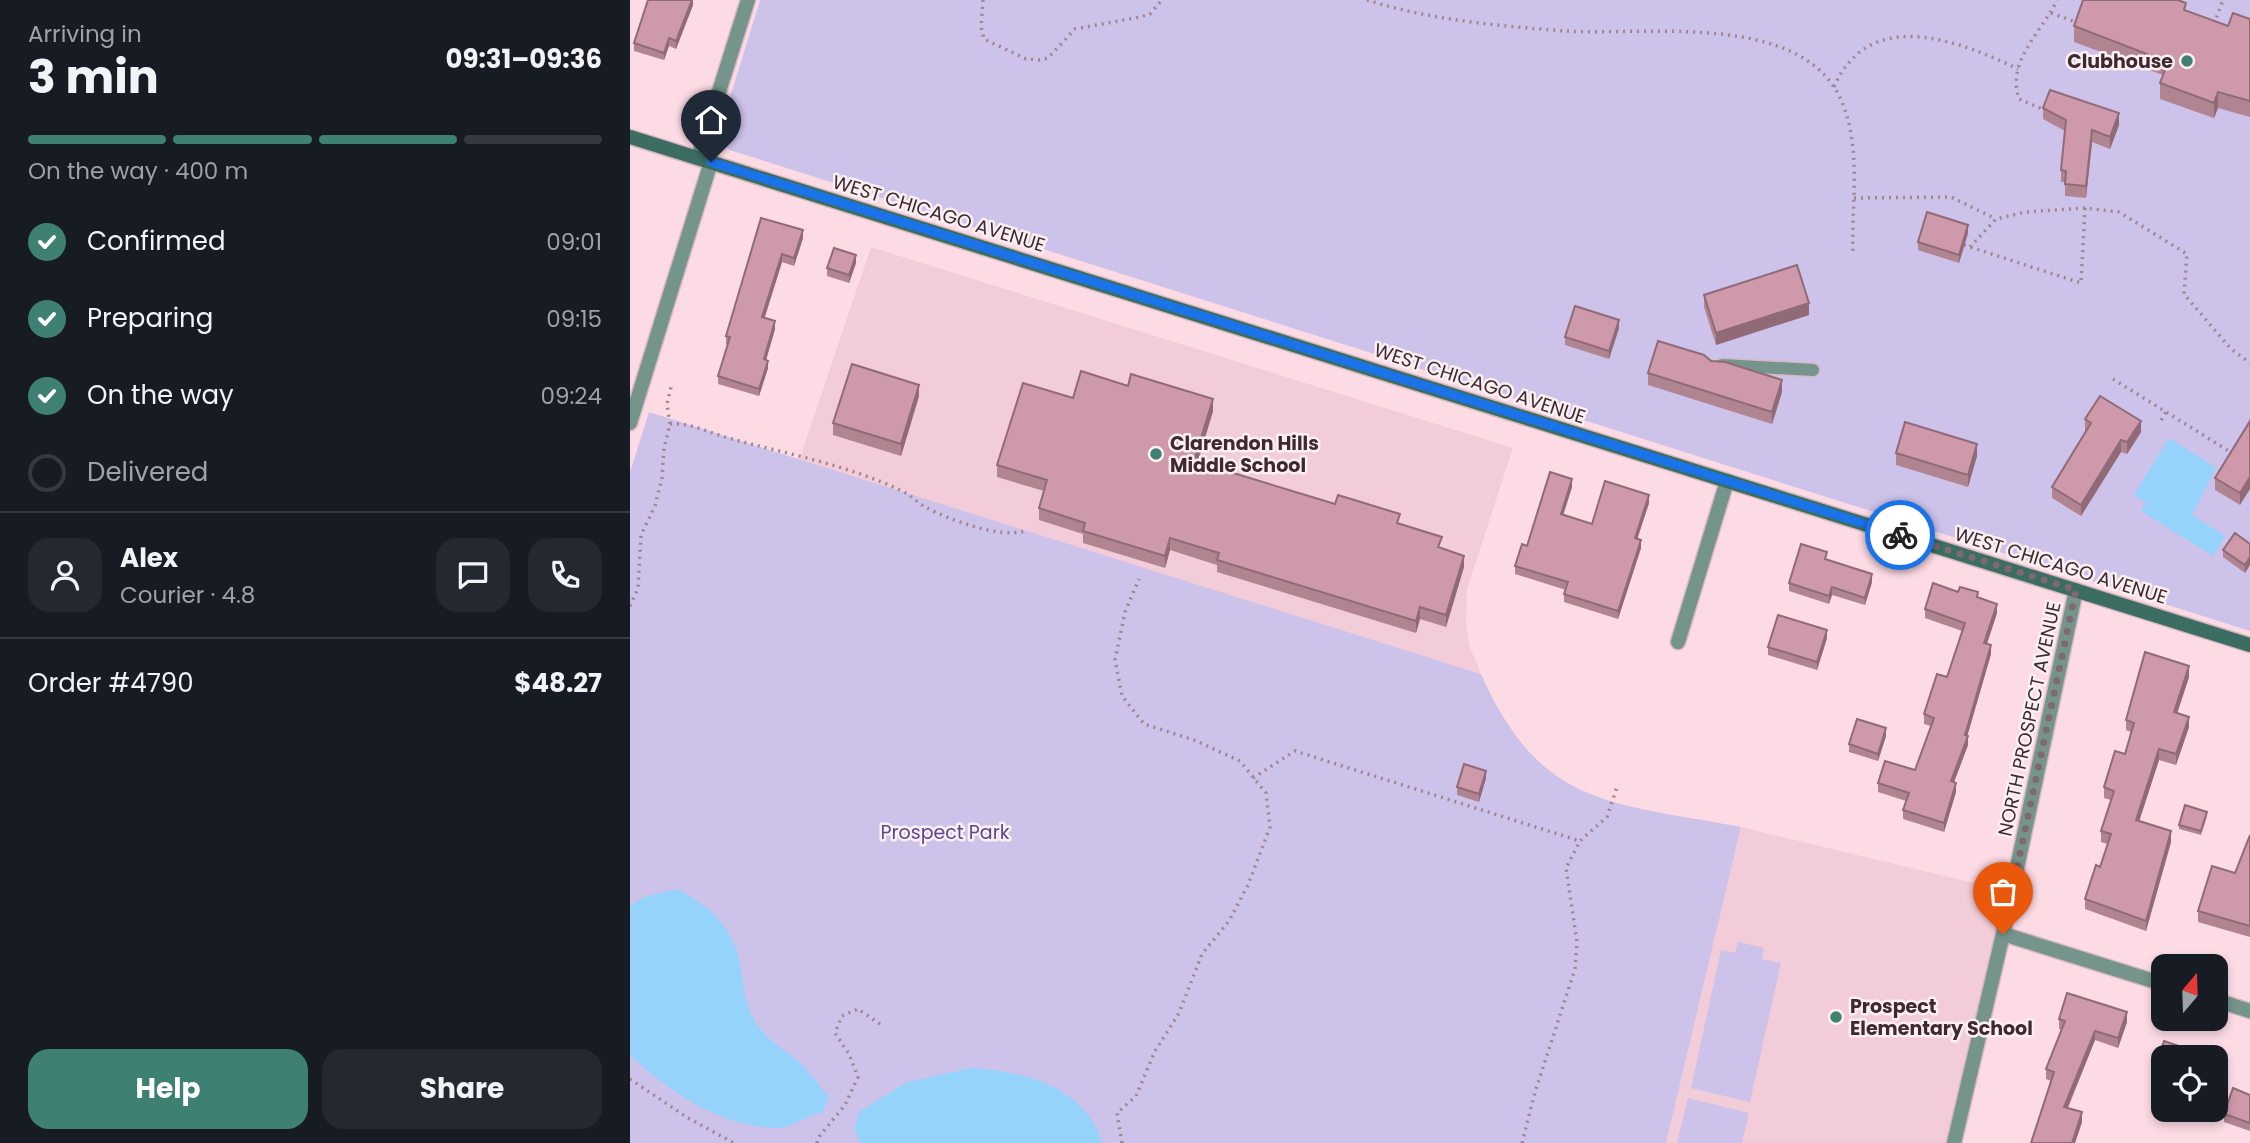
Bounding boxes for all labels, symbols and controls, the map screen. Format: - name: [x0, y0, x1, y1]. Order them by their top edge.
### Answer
- text: Arriving in: [28, 18, 142, 50]
- text: 09:31–09:36: [445, 41, 602, 77]
- text: 3 min: [28, 45, 159, 109]
- place label: Clubhouse: [2067, 48, 2173, 75]
- marker: Clubhouse: [2179, 53, 2195, 69]
- pin: [681, 90, 741, 162]
- icon: home: [692, 101, 730, 139]
- text: On the way · 400 m: [28, 155, 248, 187]
- street label: WEST CHICAGO AVENUE: [829, 168, 1048, 259]
- icon: check: [28, 223, 66, 261]
- text: Confirmed: [87, 223, 225, 259]
- text: 09:01: [546, 226, 602, 258]
- icon: check: [28, 300, 66, 338]
- text: Preparing: [87, 300, 213, 336]
- text: 09:15: [546, 303, 602, 335]
- street label: WEST CHICAGO AVENUE: [1371, 337, 1589, 430]
- icon: check: [28, 377, 66, 415]
- text: On the way: [87, 377, 234, 413]
- text: 09:24: [540, 380, 602, 412]
- place label: Clarendon Hills Middle School: [1170, 430, 1319, 479]
- marker: Clarendon Hills Middle School: [1148, 446, 1164, 462]
- text: Delivered: [87, 454, 208, 490]
- courier: [1865, 500, 1935, 570]
- icon: bike: [1881, 516, 1919, 554]
- street label: WEST CHICAGO AVENUE: [1951, 520, 2170, 611]
- button: person: [28, 538, 102, 612]
- button: chat: [436, 538, 510, 612]
- button: phone: [528, 538, 602, 612]
- text: Alex: [120, 540, 178, 576]
- text: Courier · 4.8: [120, 579, 255, 611]
- street label: NORTH PROSPECT AVENUE: [1991, 599, 2068, 839]
- text: Order #4790: [28, 665, 194, 701]
- text: $48.27: [514, 665, 602, 701]
- park label: Prospect Park: [880, 819, 1010, 846]
- pin: [1973, 862, 2033, 934]
- icon: bag: [1984, 873, 2022, 911]
- north arrow: [2151, 954, 2228, 1031]
- map controls: [2151, 954, 2228, 1122]
- place label: Prospect Elementary School: [1850, 993, 2033, 1042]
- marker: Prospect Elementary School: [1828, 1009, 1844, 1025]
- button: locate: [2151, 1045, 2228, 1122]
- button: Help: [28, 1049, 308, 1129]
- button: Share: [322, 1049, 602, 1129]

